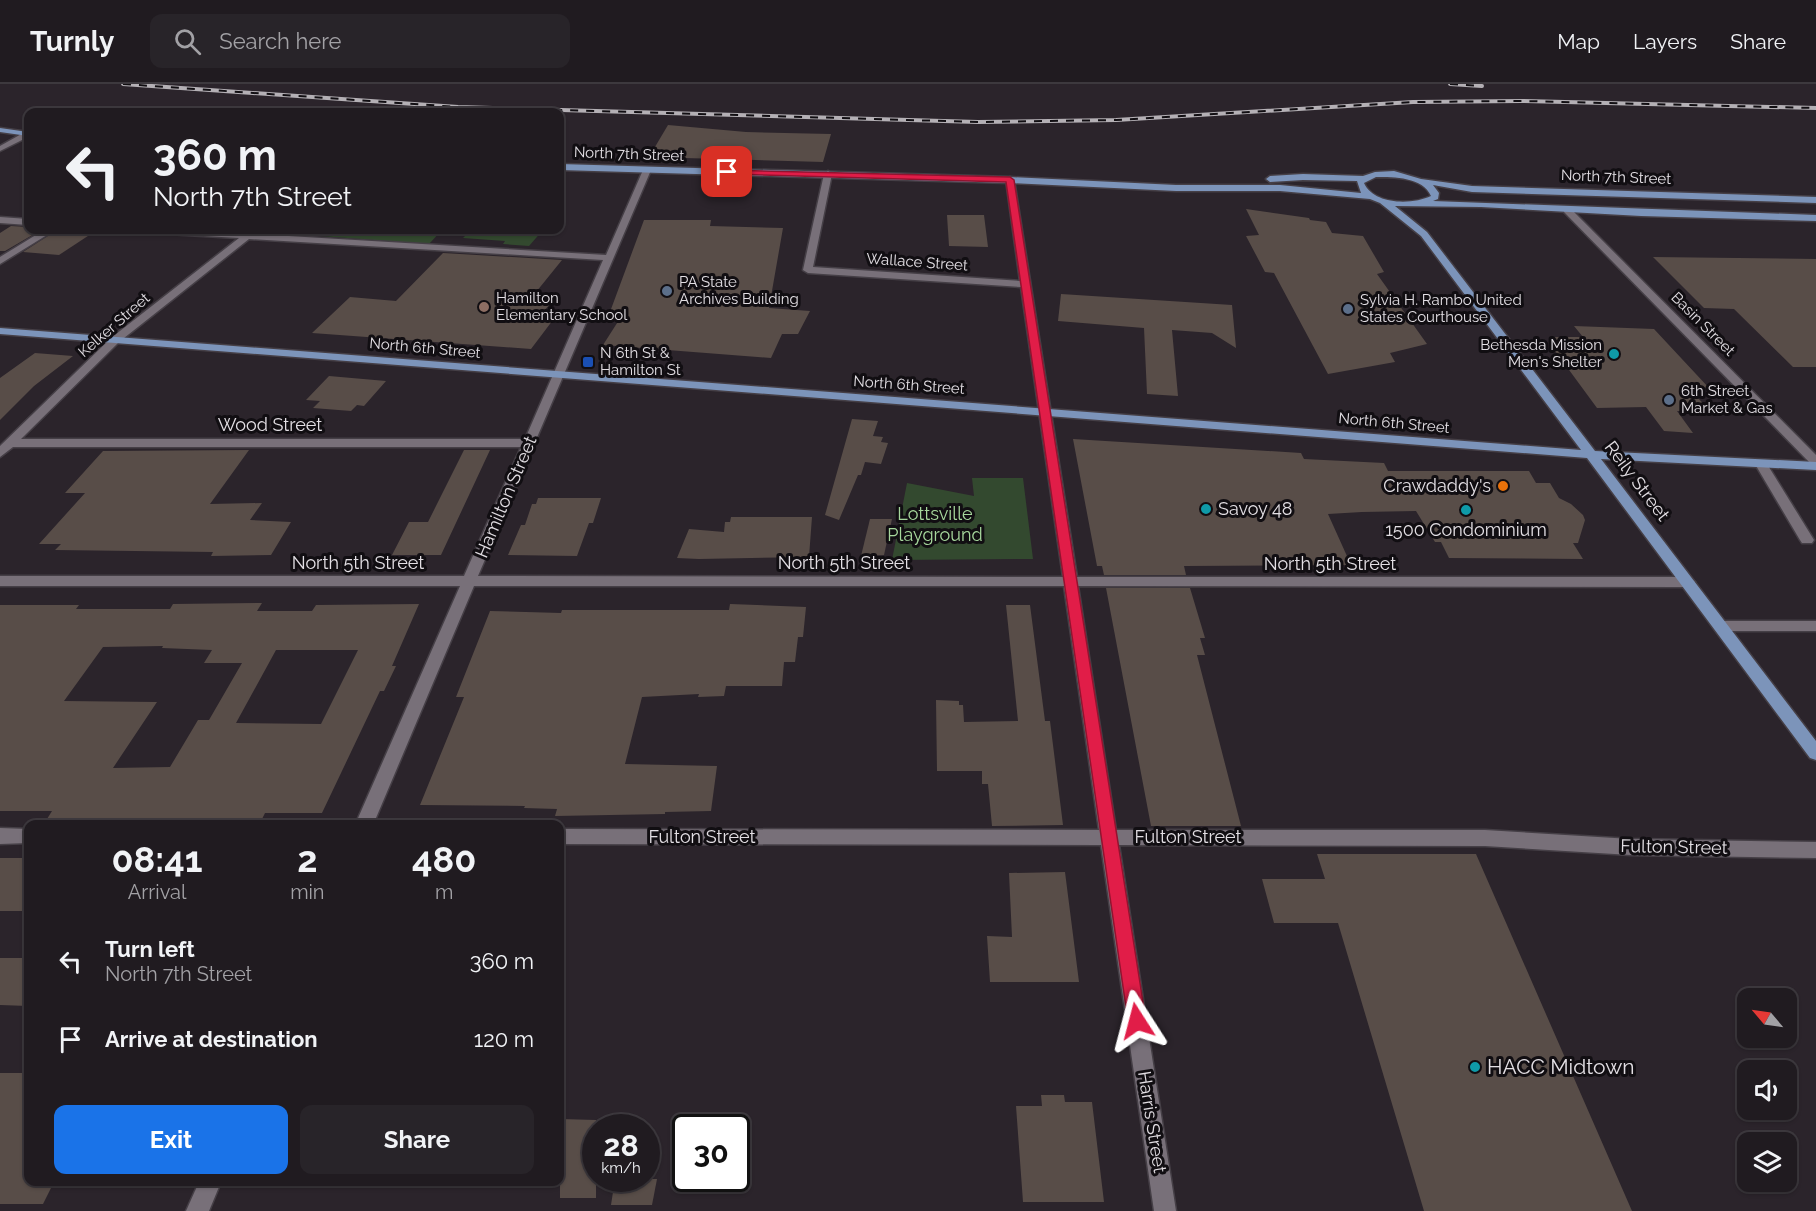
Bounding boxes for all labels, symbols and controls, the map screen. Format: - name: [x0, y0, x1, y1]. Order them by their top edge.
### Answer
- search box: [150, 14, 570, 68]
- text: Turnly: [30, 25, 114, 58]
- icon: search: [171, 25, 204, 58]
- text: Search here: [219, 28, 341, 54]
- text: Map: [1557, 29, 1600, 54]
- text: Layers: [1633, 29, 1697, 54]
- text: Share: [1730, 29, 1786, 54]
- text: 360 m: [153, 131, 277, 180]
- icon: left: [54, 132, 132, 210]
- street label: North 7th Street: [573, 143, 685, 165]
- pin: [701, 146, 752, 197]
- icon: arrive: [710, 155, 743, 188]
- street label: North 7th Street: [1560, 166, 1672, 188]
- text: North 7th Street: [153, 181, 352, 212]
- street label: Wallace Street: [866, 249, 968, 275]
- place label: PA State Archives Building: [679, 273, 799, 308]
- marker: PA State Archives Building: [660, 284, 674, 298]
- street label: Basin Street: [1667, 288, 1739, 360]
- street label: Kelker Street: [75, 289, 153, 361]
- place label: Hamilton Elementary School: [496, 289, 628, 324]
- place label: Sylvia H. Rambo United States Courthouse: [1360, 291, 1522, 326]
- marker: Hamilton Elementary School: [477, 300, 491, 314]
- marker: Sylvia H. Rambo United States Courthouse: [1341, 302, 1355, 316]
- street label: North 6th Street: [369, 334, 481, 362]
- place label: Bethesda Mission Men's Shelter: [1480, 336, 1603, 371]
- place label: N 6th St & Hamilton St: [600, 344, 681, 379]
- marker: Bethesda Mission Men's Shelter: [1607, 347, 1621, 361]
- marker: N 6th St & Hamilton St: [581, 355, 595, 369]
- street label: North 6th Street: [853, 372, 965, 398]
- place label: 6th Street Market & Gas: [1681, 382, 1773, 417]
- marker: 6th Street Market & Gas: [1662, 393, 1676, 407]
- street label: North 6th Street: [1338, 409, 1450, 437]
- street label: Wood Street: [218, 414, 322, 435]
- street label: Hamilton Street: [470, 433, 541, 561]
- street label: Reily Street: [1601, 437, 1674, 525]
- place label: Crawdaddy's: [1383, 475, 1491, 496]
- marker: Crawdaddy's: [1496, 479, 1510, 493]
- place label: Savoy 48: [1218, 498, 1292, 519]
- marker: Savoy 48: [1199, 502, 1213, 516]
- park label: Lottsville Playground: [887, 503, 983, 545]
- marker: 1500 Condominium: [1459, 503, 1473, 517]
- place label: 1500 Condominium: [1385, 519, 1547, 540]
- street label: North 5th Street: [292, 552, 424, 573]
- street label: North 5th Street: [778, 552, 910, 573]
- street label: North 5th Street: [1264, 553, 1396, 574]
- street label: Fulton Street: [648, 826, 756, 847]
- street label: Fulton Street: [1134, 826, 1242, 847]
- street label: Fulton Street: [1620, 835, 1728, 858]
- text: 08:41: [112, 838, 203, 880]
- text: 2: [297, 838, 317, 880]
- text: 480: [412, 838, 476, 880]
- text: Arrival: [128, 880, 186, 904]
- text: min: [290, 880, 325, 904]
- text: m: [435, 880, 453, 904]
- text: Turn left: [105, 936, 195, 962]
- icon: left: [54, 945, 87, 978]
- text: 360 m: [470, 948, 534, 974]
- text: North 7th Street: [105, 962, 252, 986]
- north arrow: [1737, 988, 1797, 1048]
- map controls: [1737, 988, 1797, 1192]
- position arrow: [1105, 989, 1169, 1053]
- icon: arrive: [54, 1023, 87, 1056]
- text: Arrive at destination: [105, 1026, 318, 1052]
- text: 120 m: [474, 1026, 534, 1052]
- place label: HACC Midtown: [1487, 1054, 1635, 1079]
- marker: HACC Midtown: [1468, 1060, 1482, 1074]
- button: sound: [1737, 1060, 1797, 1120]
- street label: Harris Street: [1134, 1070, 1171, 1174]
- button: Exit: [54, 1105, 288, 1174]
- button: Share: [300, 1105, 534, 1174]
- speed limit sign: 30: [672, 1114, 750, 1192]
- text: 28: [603, 1128, 639, 1163]
- button: layers: [1737, 1132, 1797, 1192]
- text: km/h: [601, 1159, 641, 1177]

